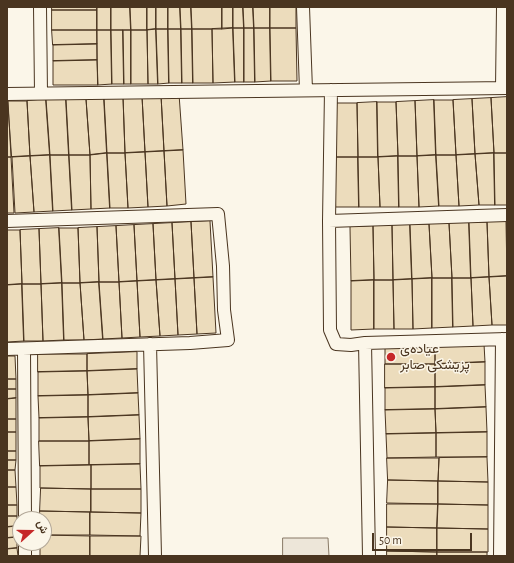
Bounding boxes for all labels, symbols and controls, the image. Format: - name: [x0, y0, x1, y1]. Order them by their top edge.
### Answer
- place label: عیادەی پزیشکی صابر: [400, 341, 470, 374]
- marker: عیادەی پزیشکی صابر: [385, 351, 397, 363]
- north arrow: [12, 511, 52, 551]
- text: ش: [35, 519, 50, 535]
- scale bar: [374, 525, 474, 551]
- text: 50 m: [379, 534, 402, 546]

